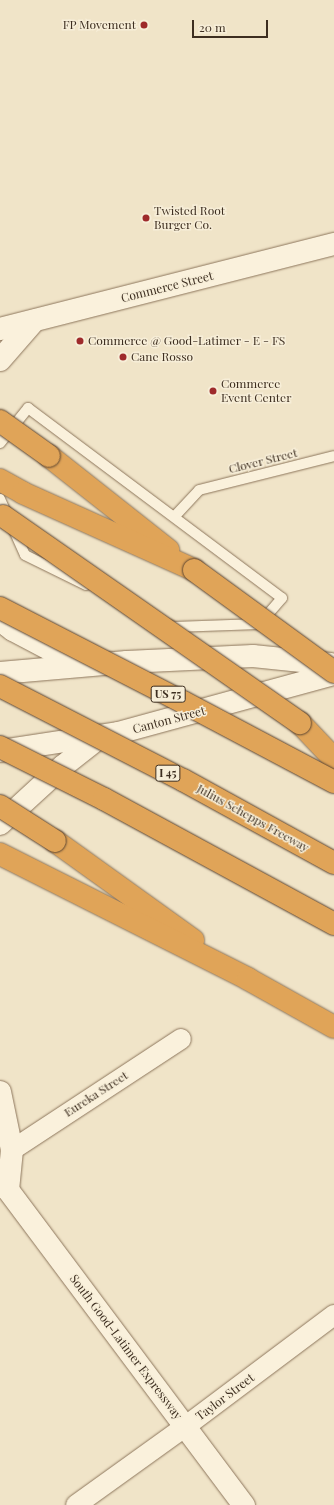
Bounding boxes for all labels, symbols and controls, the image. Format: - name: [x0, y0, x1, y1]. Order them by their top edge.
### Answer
- scale bar: [194, 12, 270, 38]
- place label: FP Movement: [62, 18, 136, 32]
- text: 20 m: [199, 19, 226, 35]
- marker: FP Movement: [139, 20, 149, 30]
- place label: Twisted Root Burger Co.: [154, 204, 225, 232]
- marker: Twisted Root Burger Co.: [141, 213, 151, 223]
- street label: Commerce Street: [119, 269, 215, 305]
- place label: Commerce @ Good-Latimer - E - FS: [88, 334, 286, 348]
- marker: Commerce @ Good-Latimer - E - FS: [75, 336, 85, 346]
- place label: Cane Rosso: [131, 350, 193, 364]
- marker: Cane Rosso: [118, 352, 128, 362]
- place label: Commerce Event Center: [221, 377, 292, 405]
- marker: Commerce Event Center: [208, 386, 218, 396]
- street label: Clover Street: [227, 445, 299, 477]
- road number: US 75: [150, 685, 186, 703]
- street label: Canton Street: [131, 703, 207, 737]
- road number: I 45: [155, 764, 181, 782]
- street label: Julius Schepps Freeway: [194, 781, 312, 855]
- street label: Eureka Street: [61, 1068, 131, 1120]
- street label: South Good-Latimer Expressway: [67, 1272, 185, 1422]
- street label: Taylor Street: [193, 1370, 257, 1424]

